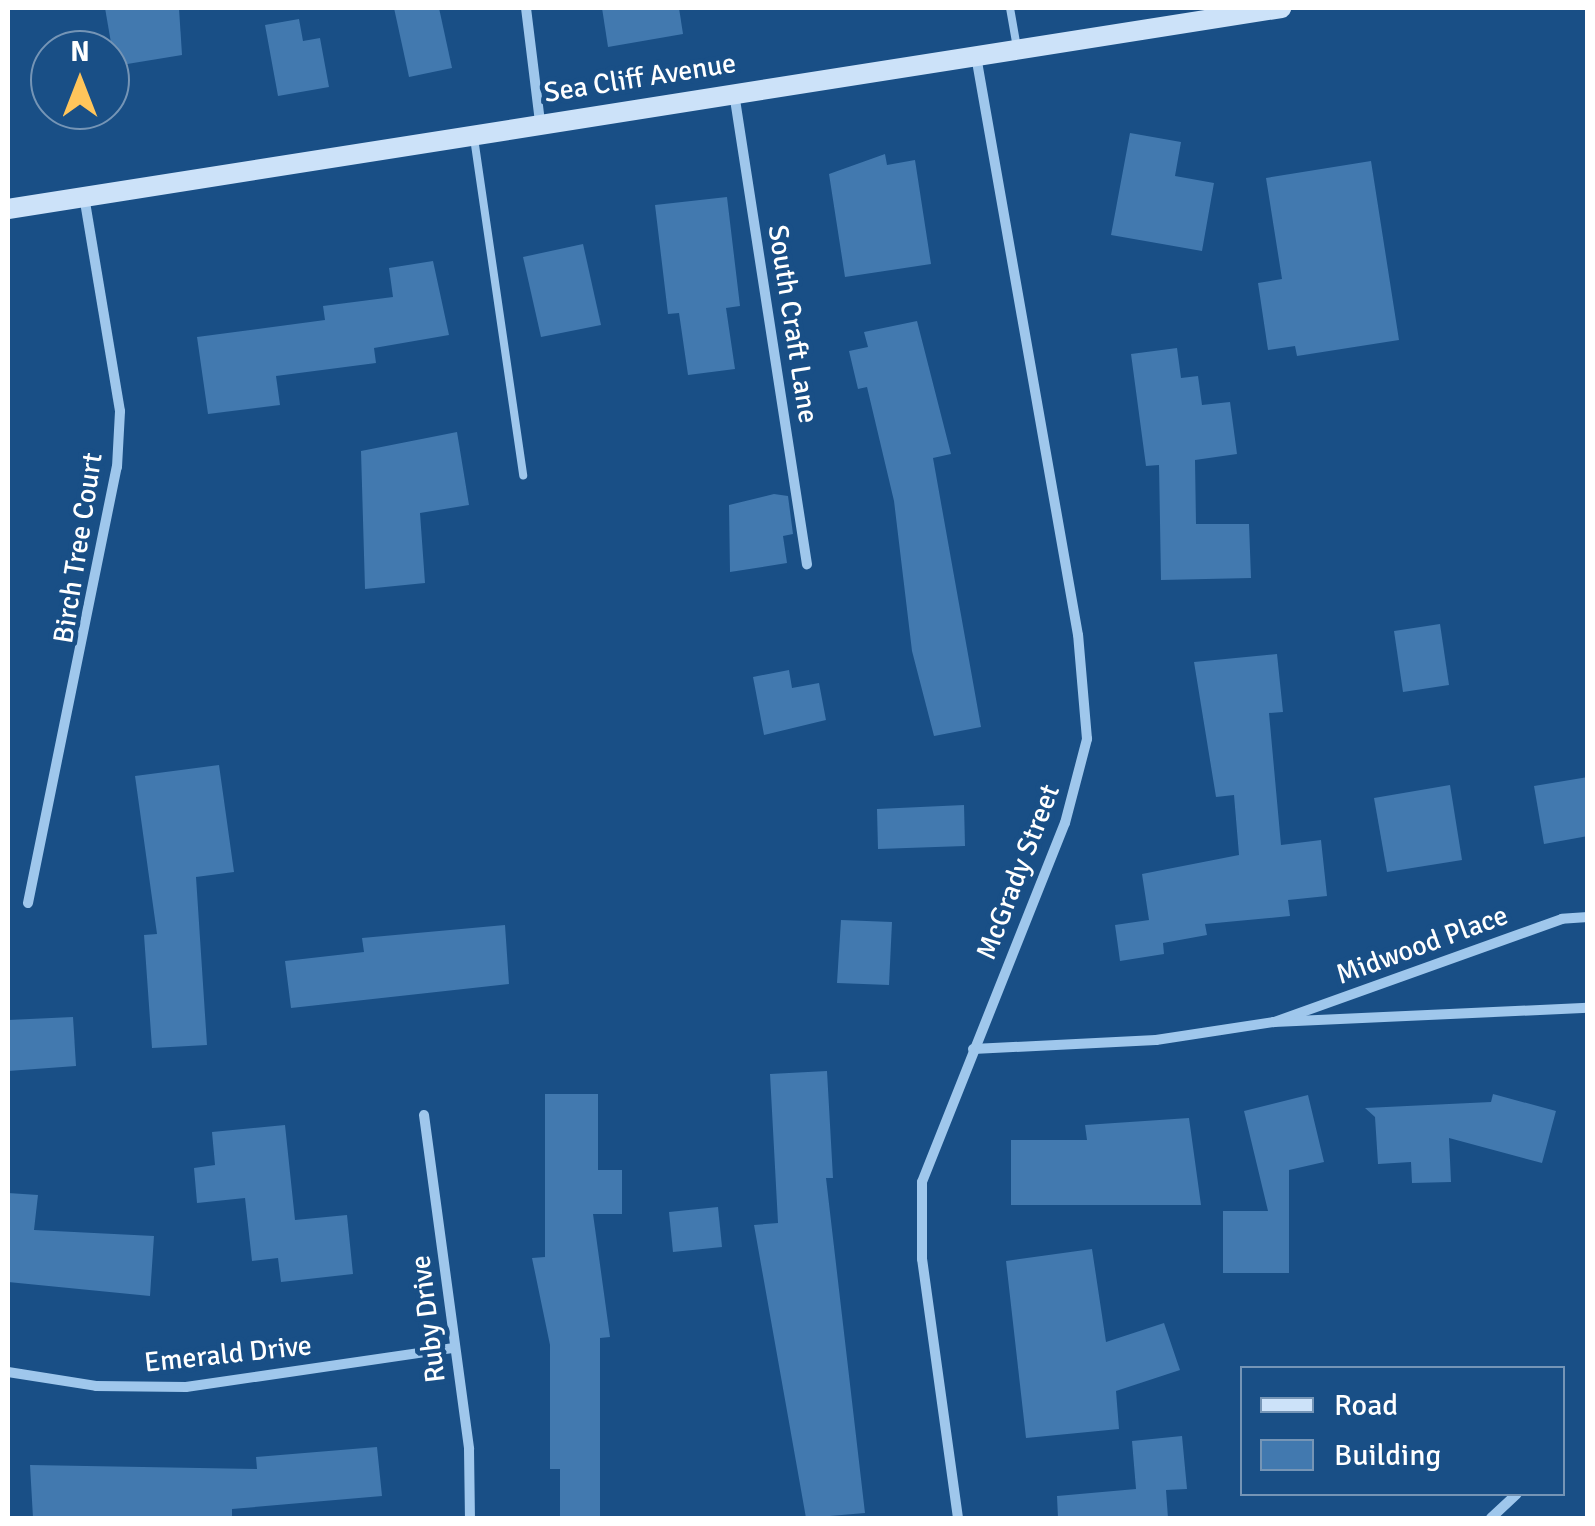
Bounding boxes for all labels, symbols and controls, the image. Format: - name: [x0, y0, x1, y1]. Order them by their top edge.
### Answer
- north arrow: [30, 30, 130, 130]
- text: N: [70, 35, 90, 69]
- street label: Sea Cliff Avenue: [542, 46, 738, 110]
- street label: South Craft Lane: [761, 223, 825, 425]
- street label: Birch Tree Court: [46, 450, 110, 646]
- street label: McGrady Street: [969, 780, 1067, 964]
- street label: Midwood Place: [1332, 898, 1512, 992]
- street label: Ruby Drive: [404, 1253, 452, 1385]
- street label: Emerald Drive: [143, 1329, 313, 1379]
- legend: [1240, 1366, 1565, 1496]
- text: Road: [1334, 1387, 1398, 1424]
- text: Building: [1334, 1437, 1441, 1474]

